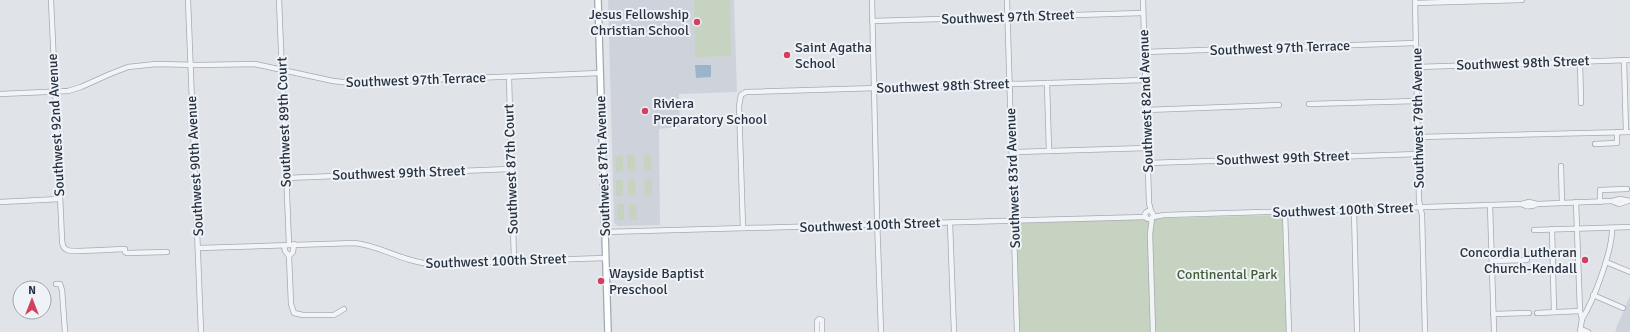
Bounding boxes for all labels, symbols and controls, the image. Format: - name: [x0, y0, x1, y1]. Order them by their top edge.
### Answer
- place label: Jesus Fellowship Christian School: [589, 6, 689, 39]
- street label: Southwest 97th Street: [941, 6, 1075, 28]
- marker: Jesus Fellowship Christian School: [692, 17, 702, 27]
- street label: Southwest 82nd Avenue: [1135, 29, 1157, 173]
- street label: Southwest 97th Terrace: [1210, 37, 1350, 59]
- place label: Saint Agatha School: [795, 39, 872, 72]
- street label: Southwest 79th Avenue: [1408, 48, 1428, 188]
- marker: Saint Agatha School: [782, 50, 792, 60]
- street label: Southwest 98th Street: [1456, 52, 1590, 74]
- street label: Southwest 92nd Avenue: [44, 53, 68, 197]
- street label: Southwest 89th Court: [273, 56, 295, 187]
- street label: Southwest 97th Terrace: [346, 69, 486, 91]
- street label: Southwest 98th Street: [876, 75, 1010, 97]
- street label: Southwest 90th Avenue: [183, 95, 207, 237]
- street label: Southwest 87th Avenue: [592, 95, 614, 237]
- place label: Riviera Preparatory School: [653, 95, 767, 128]
- street label: Southwest 87th Court: [500, 103, 522, 234]
- marker: Riviera Preparatory School: [640, 106, 650, 116]
- street label: Southwest 83rd Avenue: [1002, 107, 1024, 249]
- street label: Southwest 99th Street: [1216, 147, 1350, 169]
- street label: Southwest 99th Street: [332, 162, 466, 184]
- street label: Southwest 100th Street: [1272, 199, 1414, 221]
- street label: Southwest 100th Street: [799, 214, 941, 236]
- place label: Concordia Lutheran Church-Kendall: [1460, 244, 1577, 277]
- street label: Southwest 100th Street: [425, 250, 567, 272]
- marker: Concordia Lutheran Church-Kendall: [1580, 255, 1590, 265]
- place label: Wayside Baptist Preschool: [609, 265, 704, 298]
- park label: Continental Park: [1177, 266, 1277, 283]
- marker: Wayside Baptist Preschool: [596, 276, 606, 286]
- north arrow: [12, 280, 52, 320]
- text: N: [28, 284, 36, 297]

